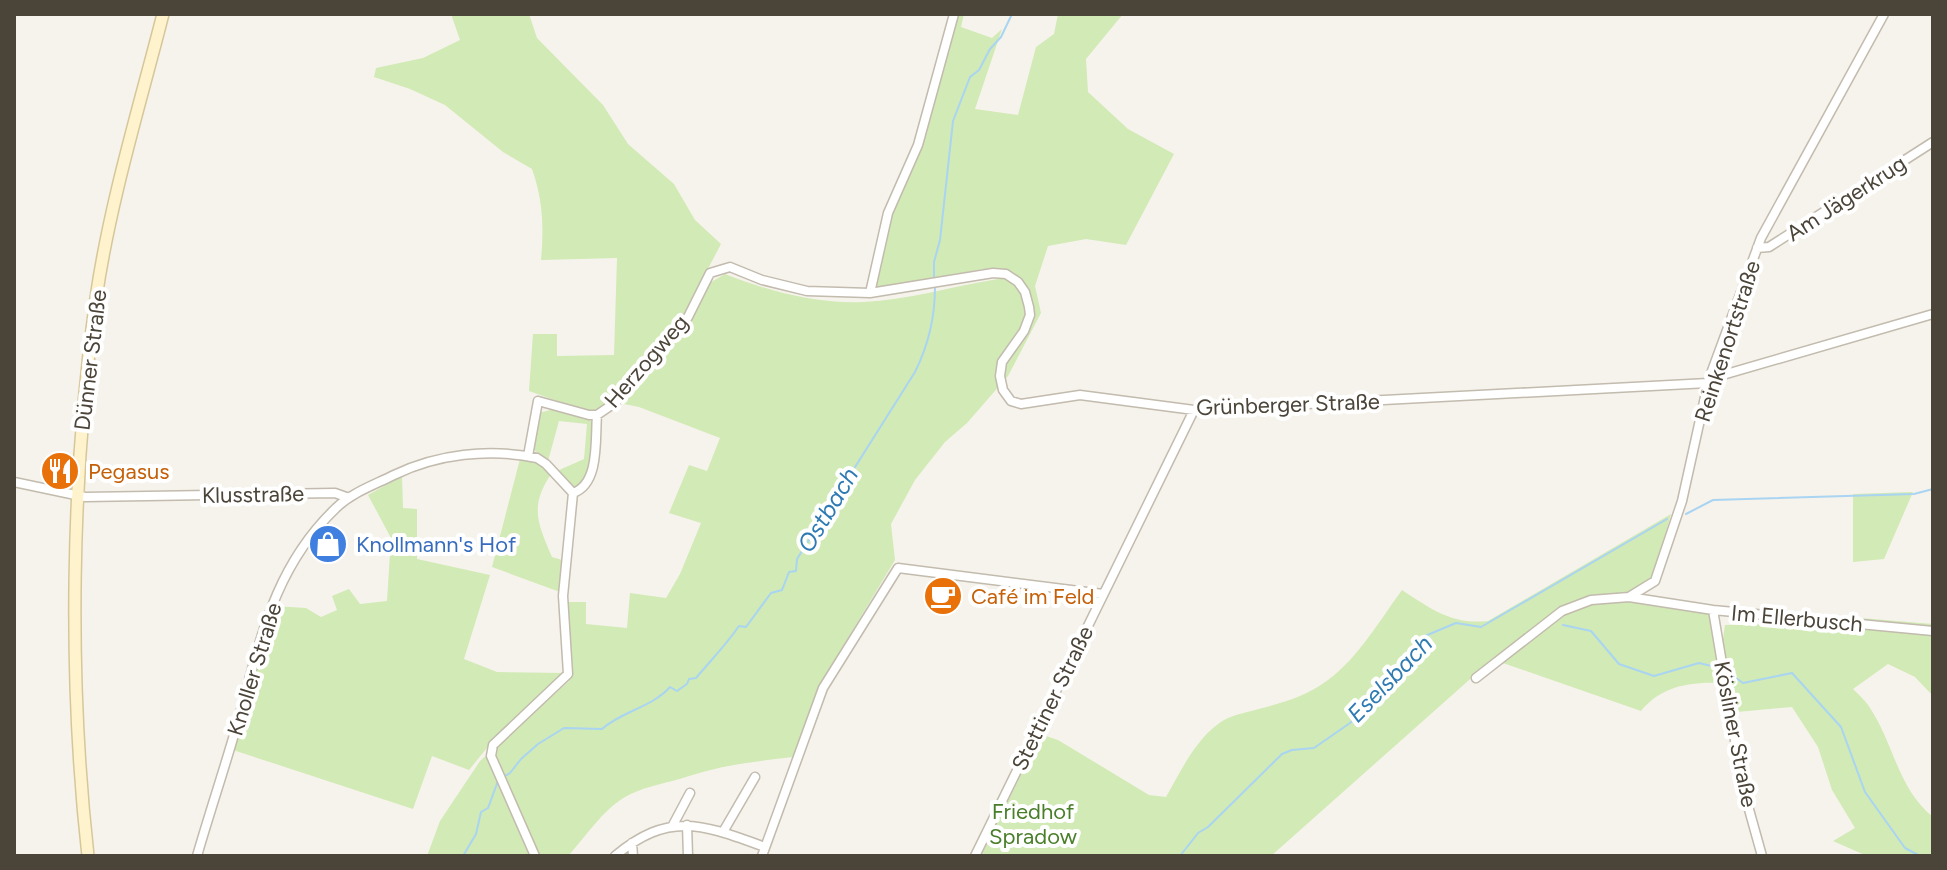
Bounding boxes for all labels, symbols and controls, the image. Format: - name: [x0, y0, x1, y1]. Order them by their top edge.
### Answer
- street label: Am Jägerkrug: [1781, 150, 1911, 247]
- street label: Reinkenortstraße: [1689, 257, 1766, 425]
- street label: Dünner Straße: [68, 288, 113, 432]
- street label: Herzogweg: [599, 309, 694, 413]
- street label: Grünberger Straße: [1196, 388, 1380, 421]
- restaurant icon: Pegasus: [39, 450, 81, 492]
- place label: Pegasus: [88, 458, 169, 485]
- water label: Ostbach: [791, 462, 864, 557]
- street label: Klusstraße: [202, 480, 304, 509]
- shop icon: Knollmann's Hof: [307, 523, 349, 565]
- place label: Knollmann's Hof: [356, 531, 517, 558]
- cafe icon: Café im Feld: [922, 575, 964, 617]
- place label: Café im Feld: [971, 583, 1094, 610]
- street label: Knoller Straße: [221, 599, 288, 739]
- street label: Im Ellerbusch: [1730, 599, 1864, 638]
- street label: Stettiner Straße: [1006, 621, 1099, 775]
- water label: Eselsbach: [1341, 629, 1438, 728]
- street label: Kösliner Straße: [1708, 659, 1763, 809]
- park label: Friedhof Spradow: [989, 798, 1078, 850]

